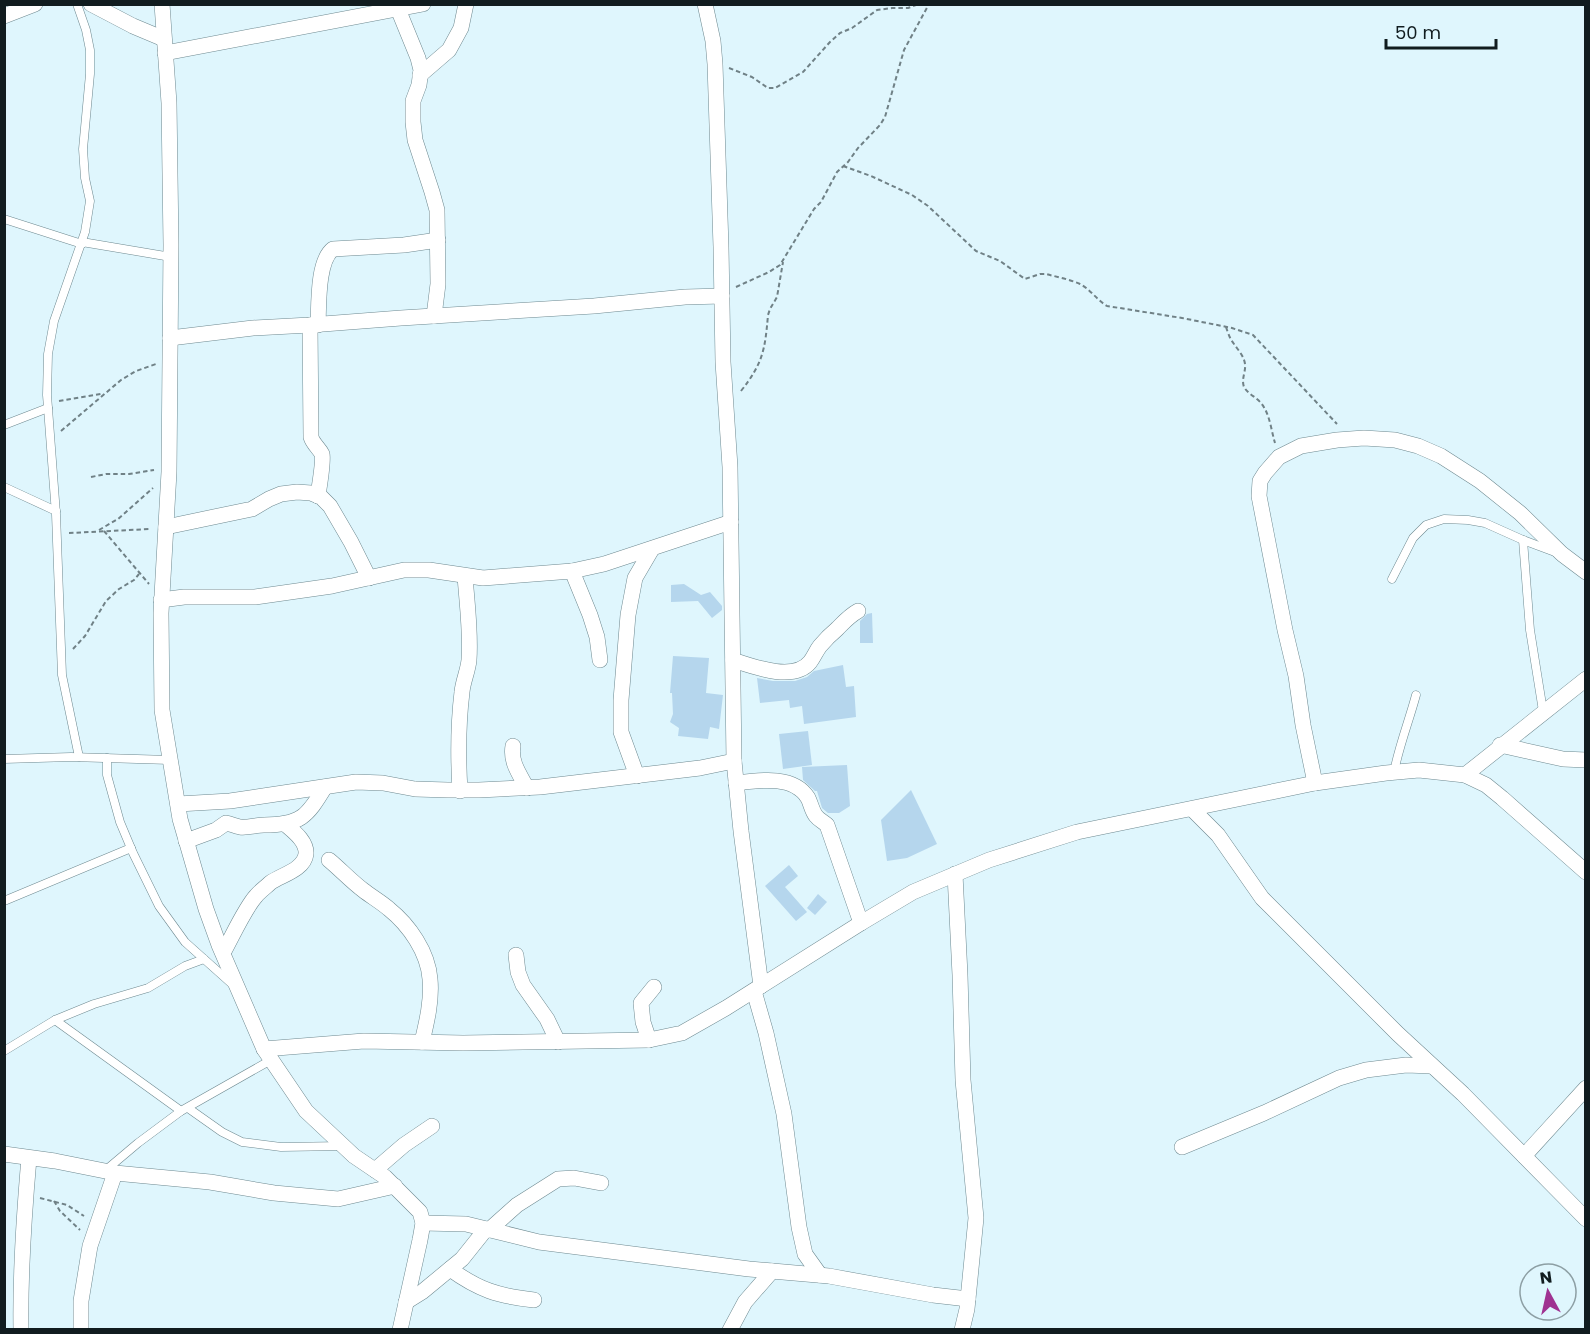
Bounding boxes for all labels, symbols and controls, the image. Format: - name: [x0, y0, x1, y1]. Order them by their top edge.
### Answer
- scale bar: [1386, 12, 1496, 50]
- text: 50 m: [1395, 20, 1441, 45]
- north arrow: [1518, 1262, 1578, 1322]
- text: N: [1538, 1265, 1554, 1290]

